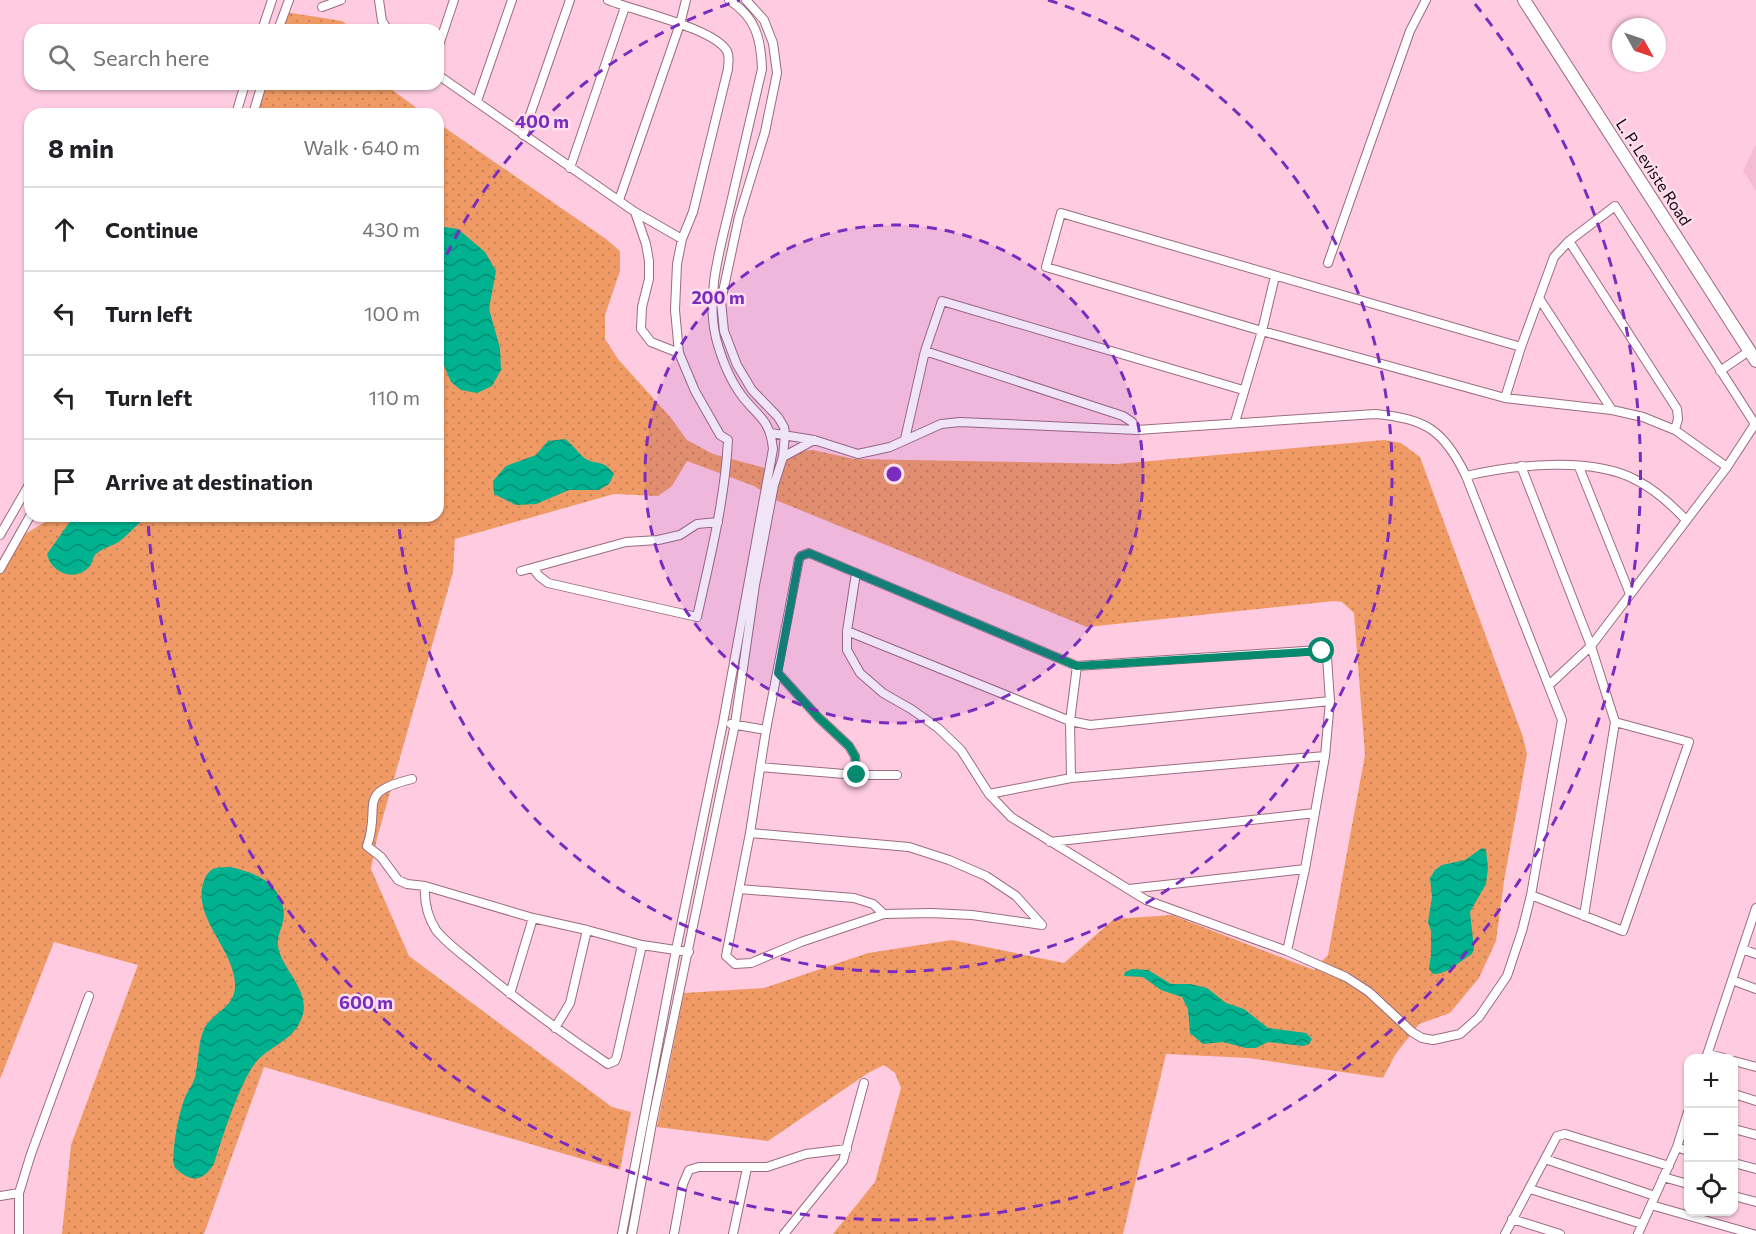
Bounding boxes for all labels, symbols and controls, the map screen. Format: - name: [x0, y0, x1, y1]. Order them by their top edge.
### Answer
- north arrow: [1612, 18, 1666, 72]
- search box: [24, 24, 444, 90]
- icon: search: [45, 41, 78, 74]
- text: Search here: [93, 44, 209, 71]
- text: 400 m: [515, 110, 569, 132]
- street label: L. P. Leviste Road: [1613, 115, 1696, 229]
- text: 8 min: [48, 132, 114, 163]
- text: Walk · 640 m: [303, 135, 420, 159]
- icon: ahead: [48, 213, 81, 246]
- text: Continue: [105, 216, 198, 243]
- text: 430 m: [362, 217, 420, 241]
- text: 200 m: [691, 286, 745, 308]
- icon: left: [48, 297, 81, 330]
- text: Turn left: [105, 300, 192, 327]
- text: 100 m: [364, 301, 420, 325]
- icon: left: [48, 381, 81, 414]
- text: Turn left: [105, 384, 192, 411]
- text: 110 m: [369, 385, 420, 409]
- centre of rings: [884, 464, 904, 484]
- icon: arrive: [48, 465, 81, 498]
- text: Arrive at destination: [105, 468, 313, 495]
- route start: [1308, 637, 1334, 663]
- route end: [843, 761, 869, 787]
- text: 600 m: [339, 991, 393, 1013]
- map controls: [1684, 1054, 1738, 1216]
- button: +: [1684, 1054, 1738, 1108]
- button: −: [1684, 1108, 1738, 1162]
- button: locate: [1684, 1162, 1738, 1216]

